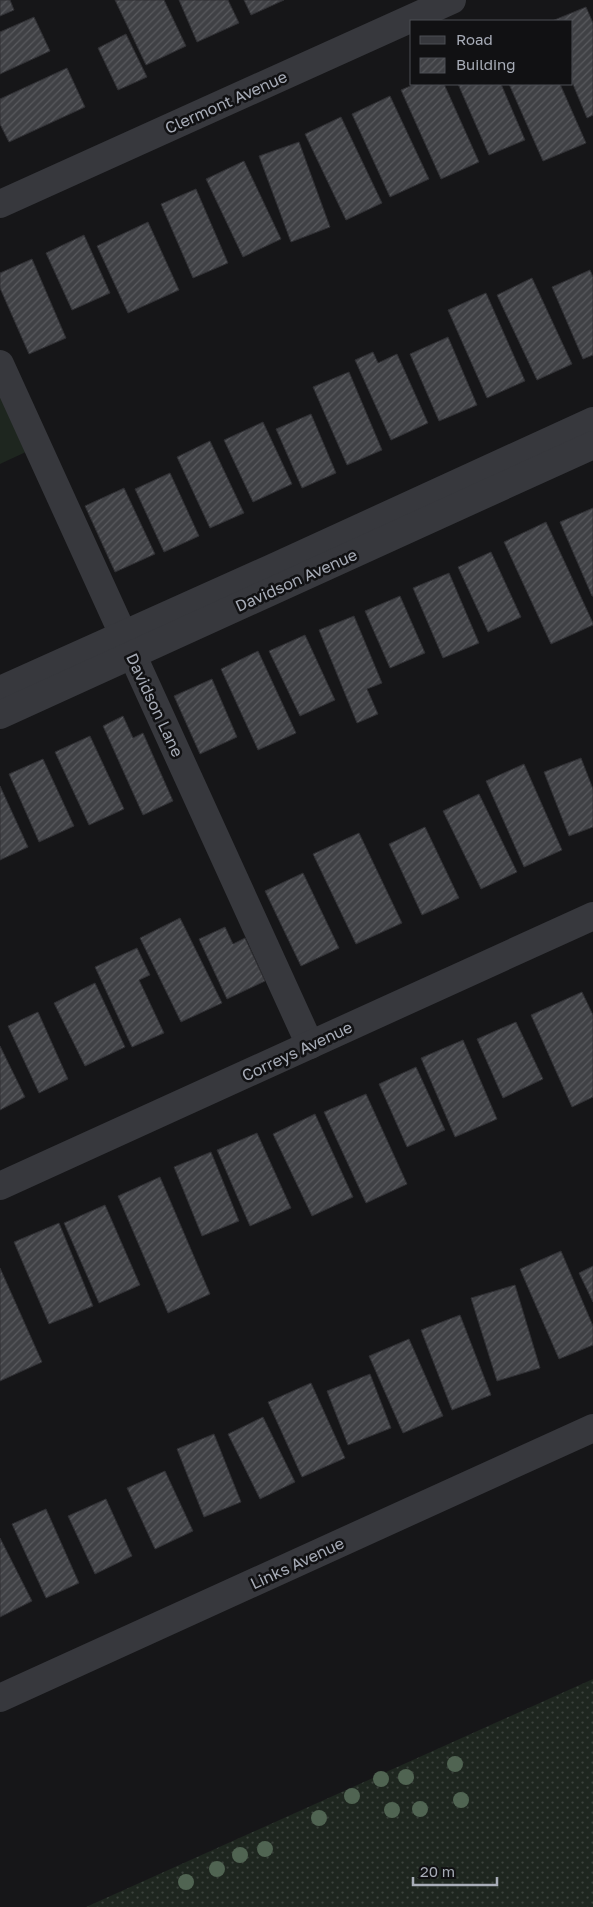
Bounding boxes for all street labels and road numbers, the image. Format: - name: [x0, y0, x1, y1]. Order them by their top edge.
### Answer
- street label: Clermont Avenue: [162, 66, 290, 138]
- street label: Davidson Avenue: [232, 544, 360, 616]
- street label: Davidson Lane: [122, 650, 188, 760]
- street label: Correys Avenue: [239, 1017, 355, 1085]
- street label: Links Avenue: [247, 1533, 347, 1593]

